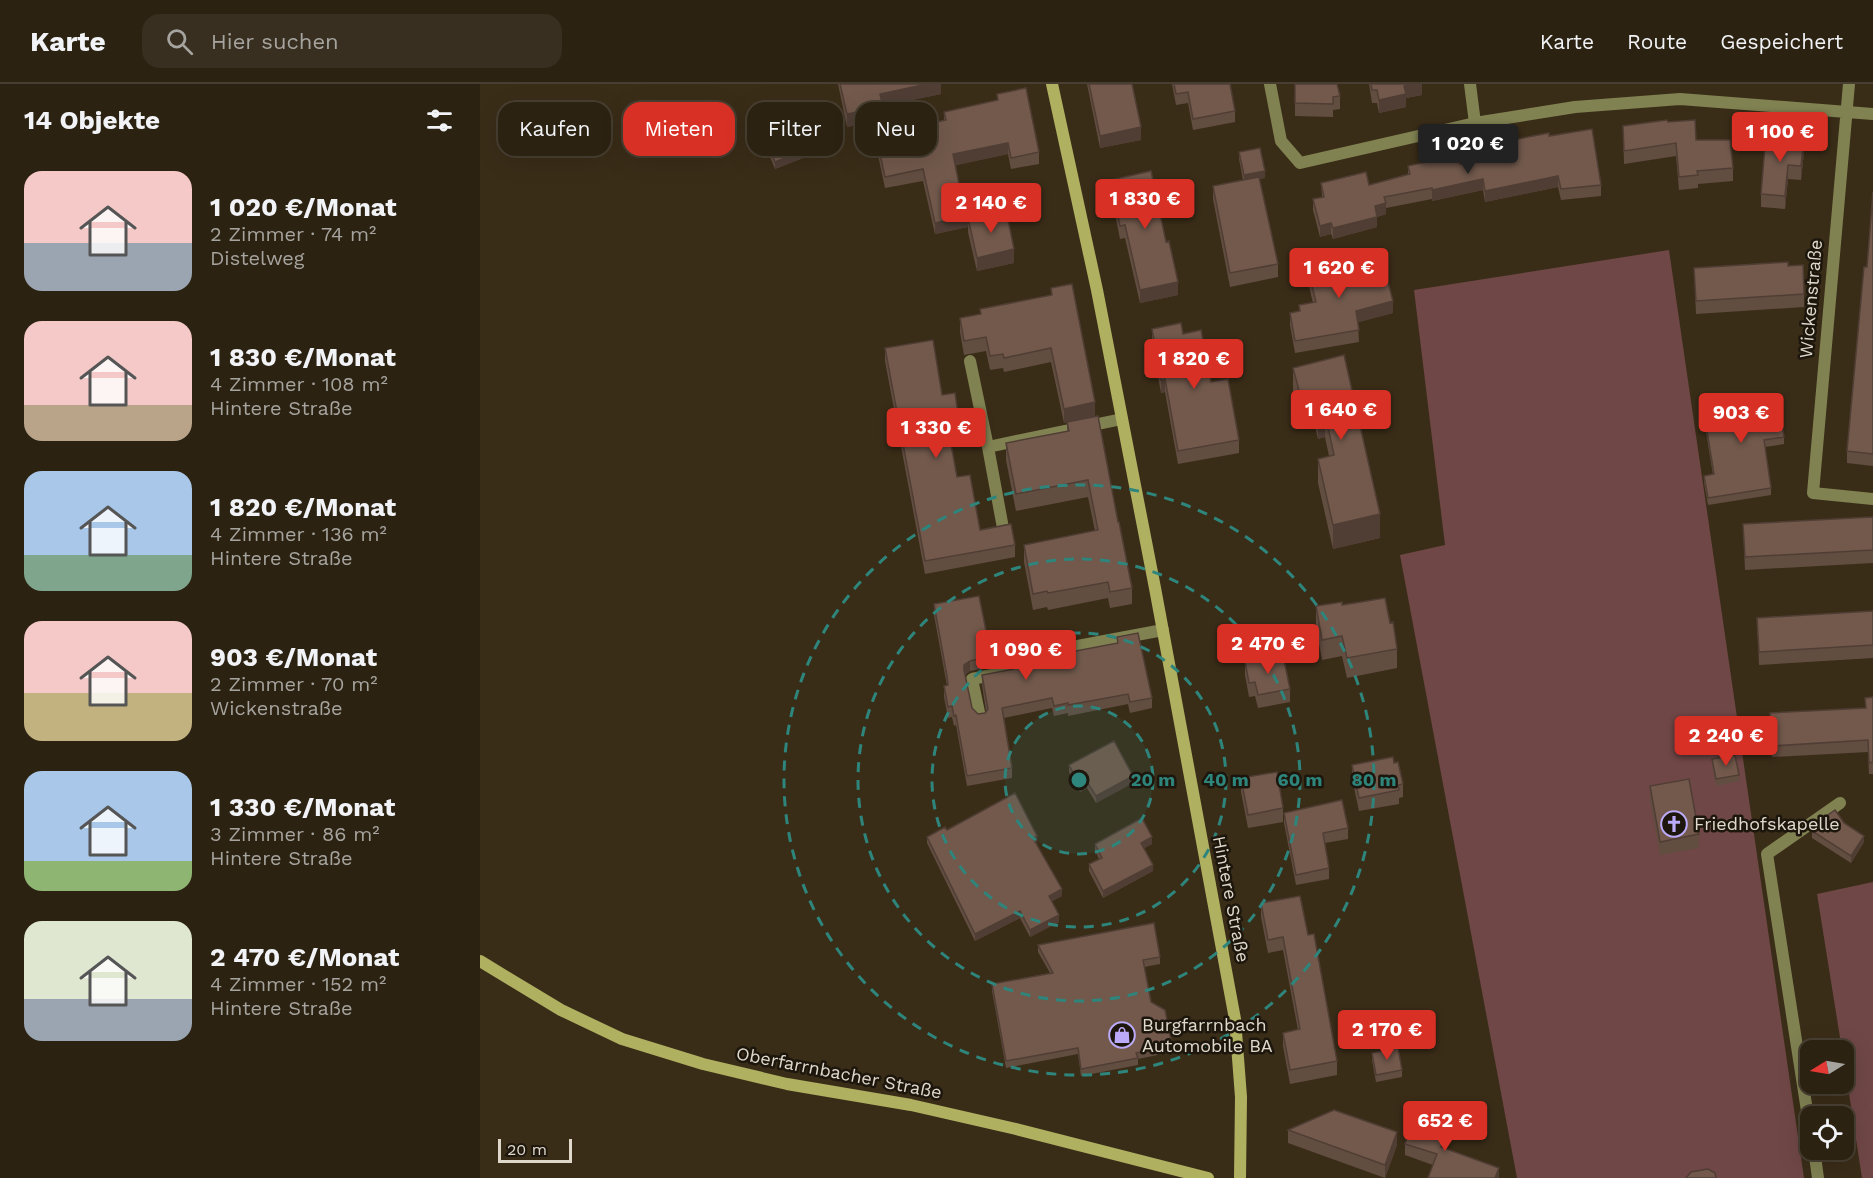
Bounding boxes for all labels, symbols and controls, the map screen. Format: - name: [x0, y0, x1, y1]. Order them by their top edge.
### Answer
- search box: [142, 14, 562, 68]
- text: Karte: [30, 25, 106, 58]
- icon: search: [163, 25, 196, 58]
- text: Hier suchen: [211, 29, 339, 54]
- text: Karte: [1540, 29, 1594, 54]
- text: Route: [1627, 29, 1687, 54]
- text: Gespeichert: [1720, 29, 1843, 54]
- chip: Kaufen: [498, 102, 611, 156]
- chip: Mieten: [623, 102, 735, 156]
- chip: Filter: [747, 102, 843, 156]
- chip: Neu: [855, 102, 937, 156]
- icon: filters: [423, 104, 456, 137]
- text: 14 Objekte: [24, 105, 160, 135]
- pin: 1 100 €: [1725, 112, 1835, 163]
- text: 1 100 €: [1746, 119, 1814, 143]
- pin: 1 020 €: [1413, 124, 1523, 175]
- text: 1 020 €: [1432, 131, 1504, 155]
- pin: 1 830 €: [1090, 179, 1200, 230]
- pin: 2 140 €: [936, 183, 1046, 234]
- text: 1 830 €: [1109, 186, 1181, 210]
- text: 2 140 €: [955, 190, 1027, 214]
- text: 1 020 €/Monat: [210, 192, 397, 222]
- icon: home: [72, 195, 144, 267]
- text: 2 Zimmer · 74 m²: [210, 222, 376, 246]
- street label: Wickenstraße: [1795, 239, 1826, 359]
- text: Distelweg: [210, 246, 304, 270]
- pin: 1 620 €: [1284, 248, 1394, 299]
- text: 1 620 €: [1303, 255, 1375, 279]
- pin: 1 820 €: [1139, 339, 1249, 390]
- text: 1 830 €/Monat: [210, 342, 396, 372]
- icon: home: [72, 345, 144, 417]
- text: 1 820 €: [1158, 346, 1230, 370]
- text: 4 Zimmer · 108 m²: [210, 372, 388, 396]
- pin: 1 640 €: [1286, 390, 1396, 441]
- pin: 903 €: [1699, 393, 1783, 444]
- text: Hintere Straße: [210, 396, 353, 420]
- text: 1 640 €: [1305, 397, 1377, 421]
- text: 903 €: [1713, 400, 1769, 424]
- pin: 1 330 €: [881, 408, 991, 459]
- text: 1 330 €: [901, 415, 971, 439]
- text: 1 820 €/Monat: [210, 492, 396, 522]
- icon: home: [72, 495, 144, 567]
- text: 4 Zimmer · 136 m²: [210, 522, 387, 546]
- text: Hintere Straße: [210, 546, 353, 570]
- pin: 2 470 €: [1213, 624, 1323, 675]
- pin: 1 090 €: [971, 630, 1081, 681]
- text: 2 470 €: [1231, 631, 1305, 655]
- text: 1 090 €: [990, 637, 1062, 661]
- text: 903 €/Monat: [210, 642, 377, 672]
- icon: home: [72, 645, 144, 717]
- text: 2 Zimmer · 70 m²: [210, 672, 378, 696]
- text: Wickenstraße: [210, 696, 343, 720]
- pin: 2 240 €: [1671, 716, 1781, 767]
- text: 2 240 €: [1689, 723, 1763, 747]
- text: 20 m: [1131, 769, 1175, 790]
- text: 40 m: [1203, 769, 1249, 790]
- text: 60 m: [1278, 769, 1322, 790]
- text: 80 m: [1352, 769, 1396, 790]
- centre of rings: [1069, 770, 1089, 790]
- text: 1 330 €/Monat: [210, 792, 395, 822]
- icon: home: [72, 795, 144, 867]
- church icon: Friedhofskapelle: [1659, 809, 1689, 839]
- place label: Friedhofskapelle: [1694, 813, 1840, 834]
- text: 3 Zimmer · 86 m²: [210, 822, 380, 846]
- street label: Hintere Straße: [1209, 834, 1254, 964]
- text: Hintere Straße: [210, 846, 353, 870]
- text: 2 470 €/Monat: [210, 942, 399, 972]
- icon: home: [72, 945, 144, 1017]
- text: 4 Zimmer · 152 m²: [210, 972, 386, 996]
- text: Hintere Straße: [210, 996, 353, 1020]
- pin: 2 170 €: [1332, 1010, 1442, 1061]
- place label: Burgfarrnbach Automobile BA: [1142, 1014, 1273, 1056]
- text: 2 170 €: [1352, 1017, 1422, 1041]
- shop icon: Burgfarrnbach Automobile BA: [1107, 1020, 1137, 1050]
- north arrow: [1800, 1040, 1854, 1094]
- map controls: [1800, 1040, 1854, 1160]
- street label: Oberfarrnbacher Straße: [735, 1042, 944, 1103]
- pin: 652 €: [1403, 1101, 1487, 1152]
- button: locate: [1800, 1106, 1854, 1160]
- text: 652 €: [1417, 1108, 1473, 1132]
- scale bar: [498, 1136, 572, 1164]
- text: 20 m: [507, 1140, 547, 1159]

